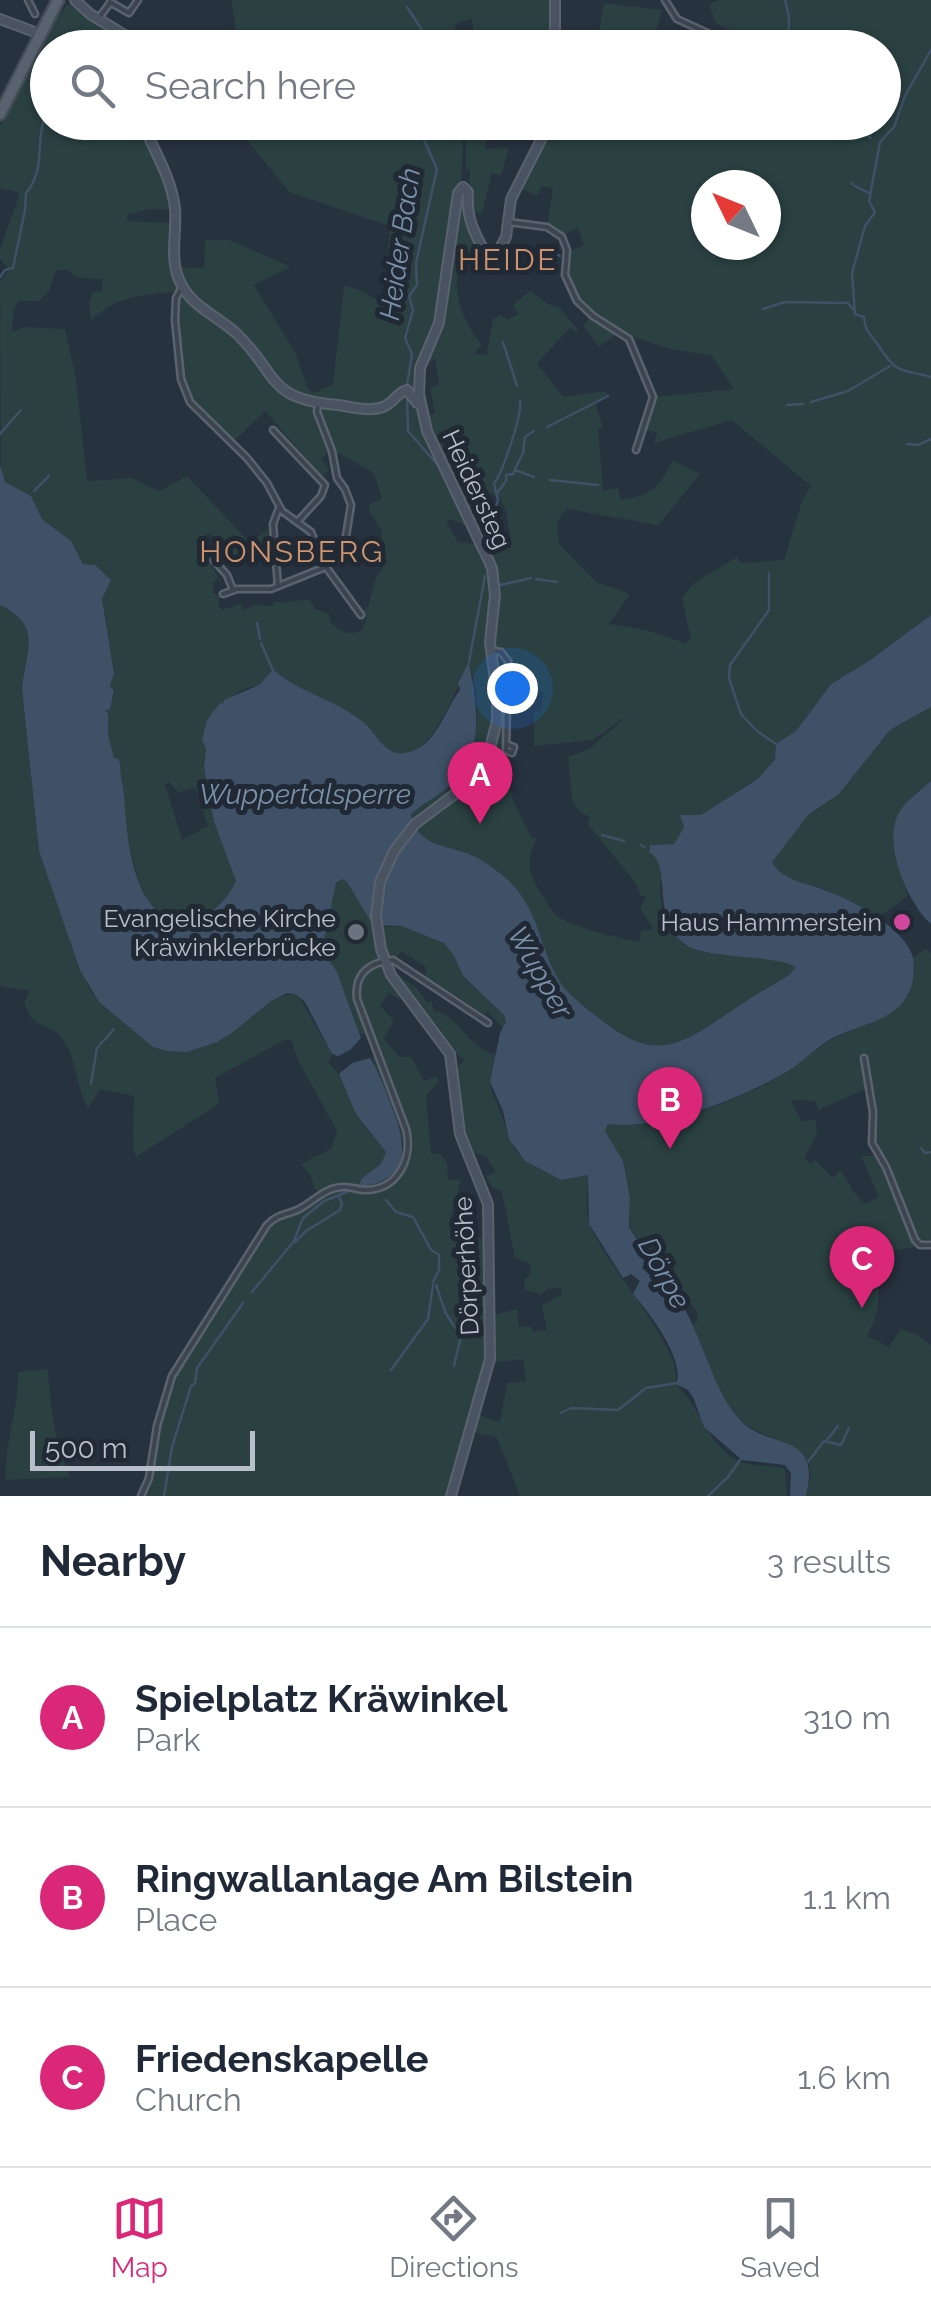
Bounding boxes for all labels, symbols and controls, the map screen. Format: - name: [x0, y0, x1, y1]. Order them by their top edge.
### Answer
- search box: [30, 30, 901, 140]
- icon: search: [65, 58, 120, 113]
- text: Search here: [145, 63, 356, 108]
- water label: Heider Bach: [373, 166, 427, 322]
- north arrow: [691, 170, 781, 260]
- district label: HEIDE: [458, 242, 558, 277]
- street label: Heidersteg: [436, 425, 518, 553]
- district label: HONSBERG: [199, 534, 385, 569]
- your location: [487, 663, 538, 714]
- pin: A: [448, 742, 512, 824]
- water label: Wuppertalsperre: [199, 778, 411, 811]
- place label: Evangelische Kirche Kräwinklerbrücke: [103, 903, 336, 962]
- place label: Haus Hammerstein: [660, 907, 882, 937]
- marker: Haus Hammerstein: [891, 911, 913, 933]
- water label: Wupper: [501, 920, 580, 1025]
- marker: Evangelische Kirche Kräwinklerbrücke: [345, 921, 367, 943]
- pin: B: [638, 1066, 702, 1149]
- street label: Dörperhöhe: [447, 1196, 485, 1336]
- pin: C: [830, 1226, 894, 1308]
- water label: Dörpe: [631, 1232, 697, 1314]
- scale bar: [30, 1426, 255, 1470]
- text: 500 m: [45, 1432, 127, 1465]
- text: Nearby: [40, 1537, 186, 1586]
- text: 3 results: [767, 1543, 891, 1580]
- text: Spielplatz Kräwinkel: [135, 1676, 508, 1721]
- text: A: [62, 1699, 83, 1736]
- text: 310 m: [803, 1699, 891, 1736]
- text: Park: [135, 1721, 200, 1758]
- text: Ringwallanlage Am Bilstein: [135, 1856, 634, 1901]
- text: B: [62, 1879, 83, 1916]
- text: 1.1 km: [803, 1879, 891, 1916]
- text: Place: [135, 1901, 217, 1938]
- text: Friedenskapelle: [135, 2036, 429, 2081]
- text: C: [62, 2059, 83, 2096]
- text: 1.6 km: [797, 2059, 891, 2096]
- text: Church: [135, 2081, 242, 2118]
- tab: Map: [111, 2191, 168, 2284]
- tab: Directions: [389, 2191, 519, 2284]
- tab: Saved: [740, 2191, 820, 2284]

